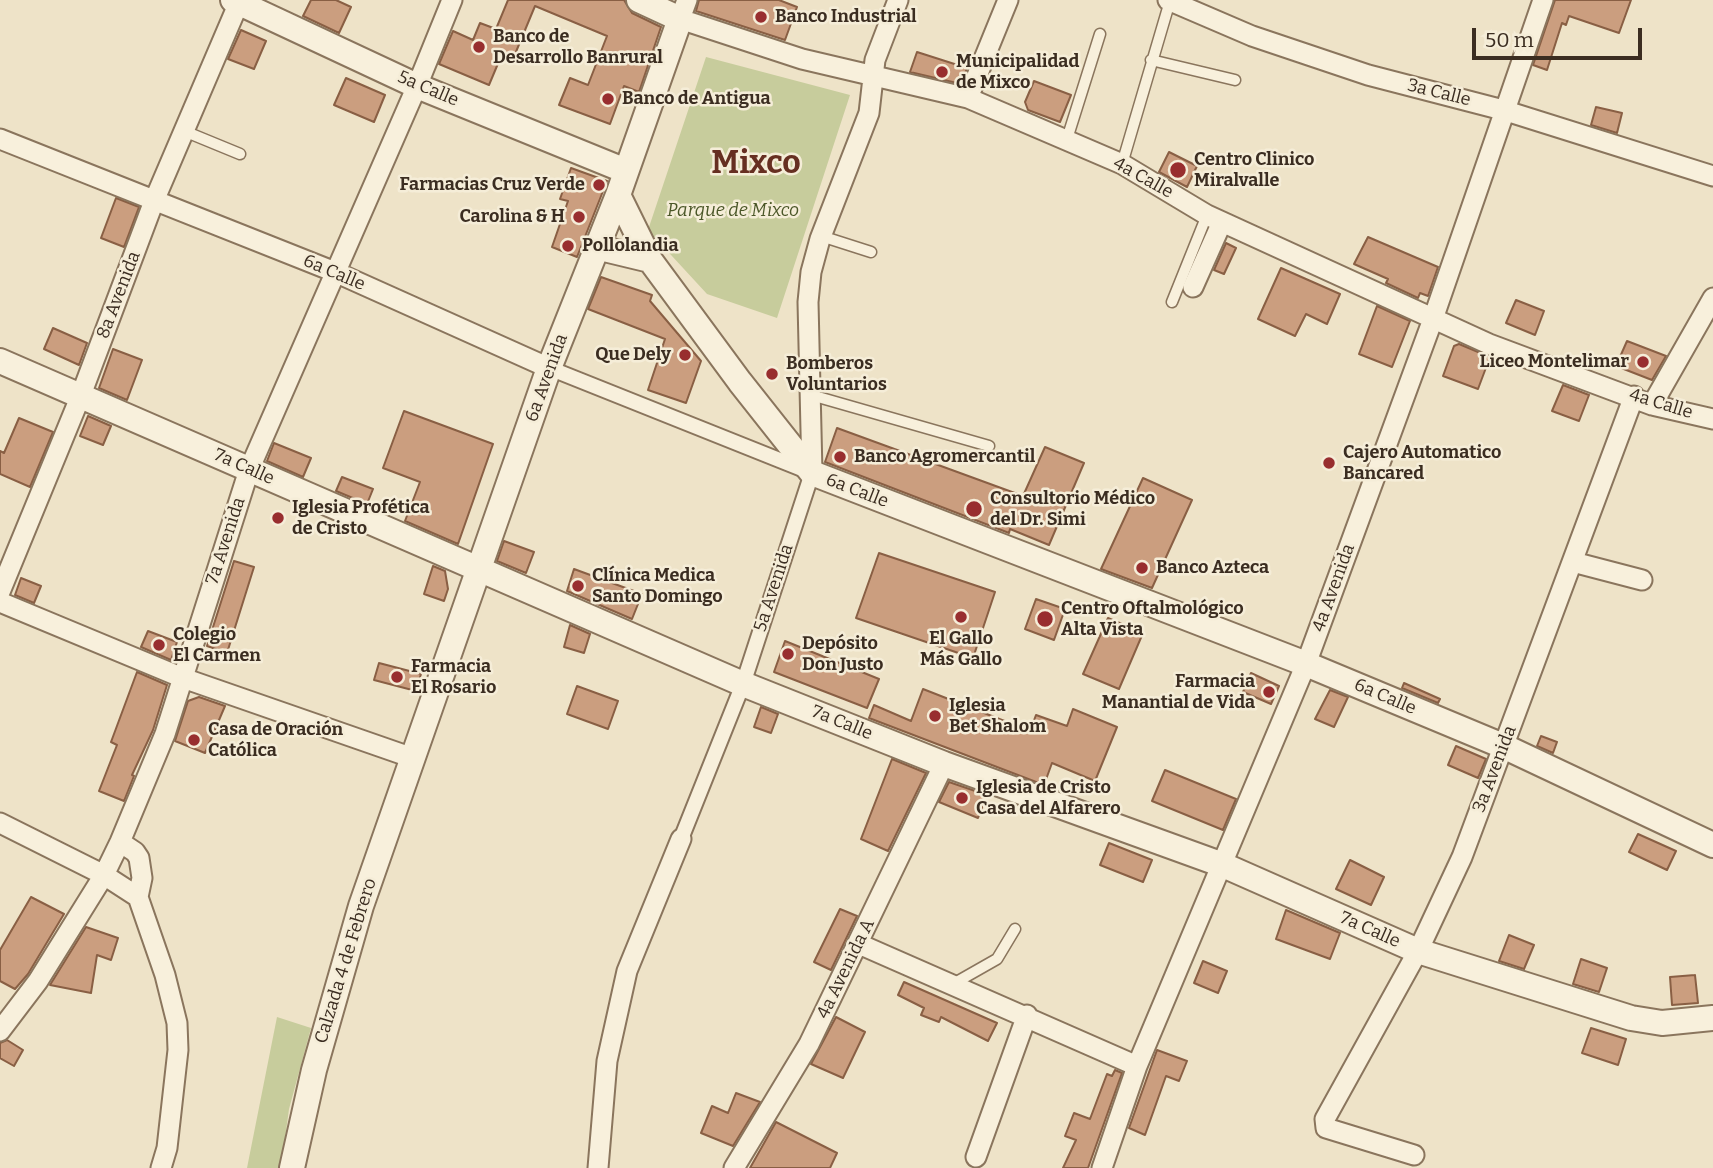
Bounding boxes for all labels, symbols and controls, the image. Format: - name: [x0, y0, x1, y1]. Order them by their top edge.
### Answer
- place label: Banco Industrial: [775, 6, 917, 28]
- marker: Banco Industrial: [753, 9, 769, 25]
- scale bar: [1475, 14, 1645, 58]
- place label: Banco de Desarrollo Banrural: [493, 26, 663, 68]
- text: 50 m: [1485, 27, 1534, 53]
- marker: Banco de Desarrollo Banrural: [471, 39, 487, 55]
- place label: Municipalidad de Mixco: [956, 51, 1079, 94]
- marker: Municipalidad de Mixco: [934, 64, 950, 80]
- street label: 5a Calle: [394, 66, 462, 112]
- street label: 3a Calle: [1405, 75, 1473, 111]
- place label: Banco de Antigua: [622, 88, 771, 110]
- marker: Banco de Antigua: [600, 91, 616, 107]
- district label: Mixco: [711, 145, 801, 183]
- place label: Centro Clinico Miralvalle: [1194, 149, 1314, 192]
- street label: 4a Calle: [1109, 153, 1177, 203]
- marker: Centro Clinico Miralvalle: [1168, 160, 1188, 180]
- place label: Farmacias Cruz Verde: [399, 174, 585, 196]
- marker: Farmacias Cruz Verde: [591, 177, 607, 193]
- park label: Parque de Mixco: [667, 200, 799, 222]
- place label: Carolina & H: [460, 206, 565, 228]
- marker: Carolina & H: [571, 209, 587, 225]
- place label: Pollolandia: [582, 235, 678, 257]
- marker: Pollolandia: [560, 238, 576, 254]
- street label: 8a Avenida: [92, 248, 146, 342]
- street label: 6a Calle: [300, 250, 368, 296]
- street label: 6a Avenida: [521, 331, 573, 425]
- place label: Que Dely: [595, 344, 671, 366]
- marker: Que Dely: [677, 347, 693, 363]
- place label: Liceo Montelimar: [1480, 351, 1629, 373]
- place label: Bomberos Voluntarios: [786, 353, 887, 396]
- marker: Liceo Montelimar: [1635, 354, 1651, 370]
- marker: Bomberos Voluntarios: [764, 366, 780, 382]
- street label: 4a Calle: [1627, 384, 1695, 424]
- place label: Cajero Automatico Bancared: [1343, 442, 1501, 484]
- street label: 7a Calle: [210, 444, 278, 490]
- place label: Banco Agromercantil: [854, 446, 1035, 468]
- marker: Banco Agromercantil: [832, 449, 848, 465]
- marker: Cajero Automatico Bancared: [1321, 455, 1337, 471]
- street label: 6a Calle: [823, 469, 891, 513]
- place label: Consultorio Médico del Dr. Simi: [990, 488, 1155, 530]
- street label: 7a Avenida: [202, 495, 250, 587]
- place label: Iglesia Profética de Cristo: [292, 497, 430, 540]
- marker: Consultorio Médico del Dr. Simi: [964, 499, 984, 519]
- marker: Iglesia Profética de Cristo: [270, 510, 286, 526]
- street label: 5a Avenida: [750, 541, 798, 635]
- street label: 4a Avenida: [1308, 541, 1360, 635]
- place label: Banco Azteca: [1156, 557, 1269, 579]
- marker: Banco Azteca: [1134, 560, 1150, 576]
- place label: Clínica Medica Santo Domingo: [592, 565, 723, 608]
- marker: Clínica Medica Santo Domingo: [570, 578, 586, 594]
- place label: Centro Oftalmológico Alta Vista: [1061, 598, 1244, 640]
- marker: El Gallo Más Gallo: [953, 609, 969, 625]
- marker: Centro Oftalmológico Alta Vista: [1035, 609, 1055, 629]
- place label: Colegio El Carmen: [173, 624, 261, 666]
- place label: El Gallo Más Gallo: [920, 628, 1002, 670]
- place label: Depósito Don Justo: [802, 633, 883, 676]
- marker: Colegio El Carmen: [151, 637, 167, 653]
- marker: Depósito Don Justo: [780, 646, 796, 662]
- place label: Farmacia El Rosario: [411, 656, 496, 698]
- marker: Farmacia El Rosario: [389, 669, 405, 685]
- place label: Farmacia Manantial de Vida: [1102, 671, 1255, 714]
- street label: 6a Calle: [1351, 674, 1419, 720]
- marker: Farmacia Manantial de Vida: [1261, 684, 1277, 700]
- place label: Iglesia Bet Shalom: [949, 695, 1046, 738]
- street label: 7a Calle: [808, 701, 876, 745]
- marker: Iglesia Bet Shalom: [927, 708, 943, 724]
- place label: Casa de Oración Católica: [208, 719, 343, 762]
- street label: 3a Avenida: [1469, 723, 1521, 815]
- marker: Casa de Oración Católica: [186, 732, 202, 748]
- place label: Iglesia de Cristo Casa del Alfarero: [976, 777, 1121, 820]
- marker: Iglesia de Cristo Casa del Alfarero: [954, 790, 970, 806]
- street label: Calzada 4 de Febrero: [311, 876, 381, 1046]
- street label: 7a Calle: [1336, 907, 1404, 953]
- street label: 4a Avenida A: [813, 916, 879, 1022]

